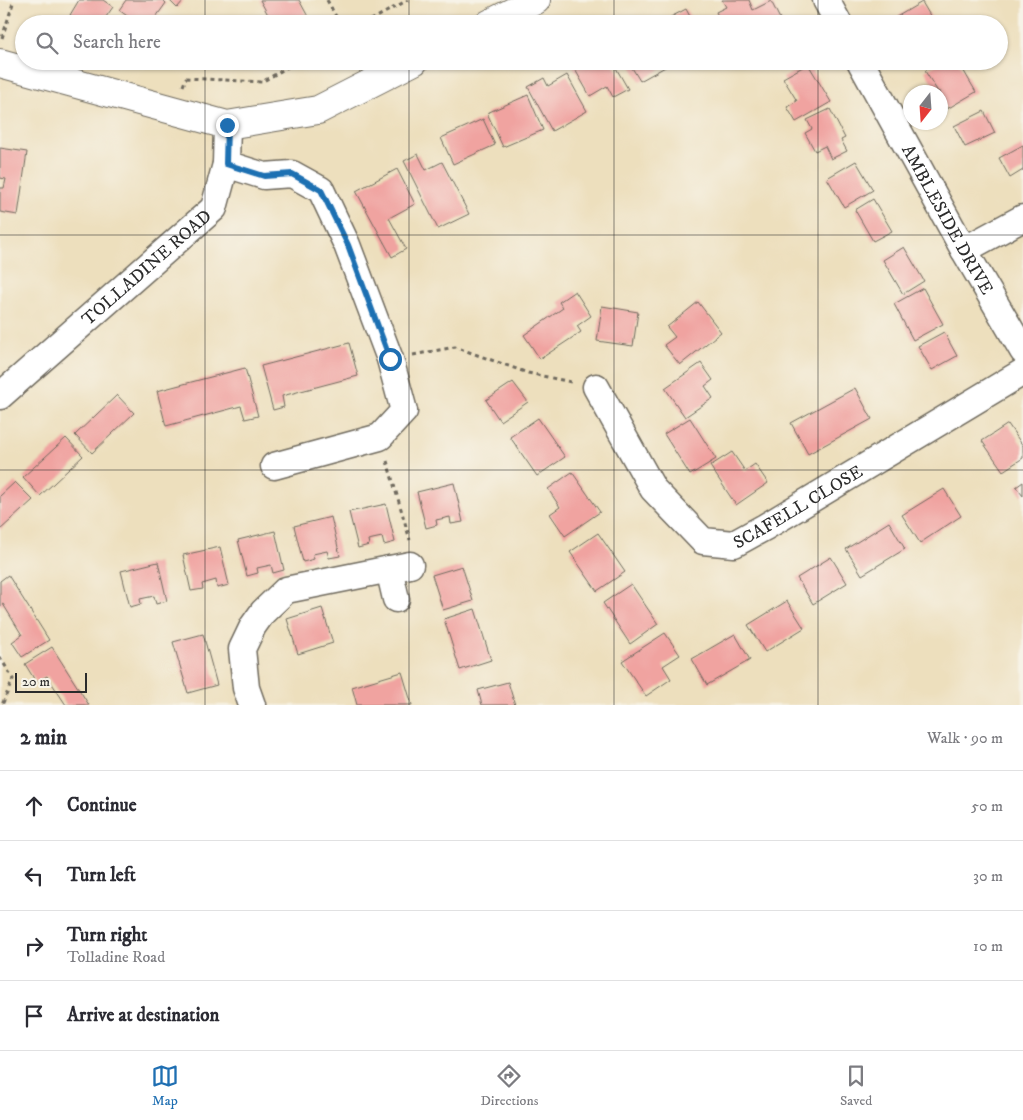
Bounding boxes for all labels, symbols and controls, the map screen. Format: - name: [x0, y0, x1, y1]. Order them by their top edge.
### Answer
- search box: [15, 15, 1008, 70]
- icon: search: [33, 29, 61, 57]
- text: Search here: [73, 31, 161, 54]
- north arrow: [903, 85, 948, 130]
- route end: [216, 114, 239, 137]
- street label: AMBLESIDE DRIVE: [896, 141, 998, 299]
- street label: TOLLADINE ROAD: [78, 205, 216, 331]
- route start: [379, 348, 402, 371]
- street label: SCAFELL CLOSE: [730, 461, 867, 554]
- scale bar: [15, 670, 88, 693]
- text: 20 m: [22, 673, 50, 691]
- text: 2 min: [20, 725, 67, 751]
- text: Walk · 90 m: [927, 728, 1003, 748]
- icon: ahead: [20, 792, 48, 820]
- text: Continue: [67, 794, 137, 817]
- text: 50 m: [971, 796, 1003, 816]
- icon: left: [20, 862, 48, 890]
- text: Turn left: [67, 864, 136, 887]
- text: 30 m: [973, 866, 1003, 886]
- text: Turn right: [67, 924, 147, 947]
- icon: right: [20, 932, 48, 960]
- text: 10 m: [973, 936, 1003, 956]
- text: Tolladine Road: [67, 947, 165, 967]
- icon: arrive: [20, 1002, 48, 1030]
- text: Arrive at destination: [67, 1004, 219, 1027]
- tab: Map: [151, 1062, 179, 1110]
- tab: Directions: [480, 1062, 538, 1110]
- tab: Saved: [840, 1062, 872, 1110]

